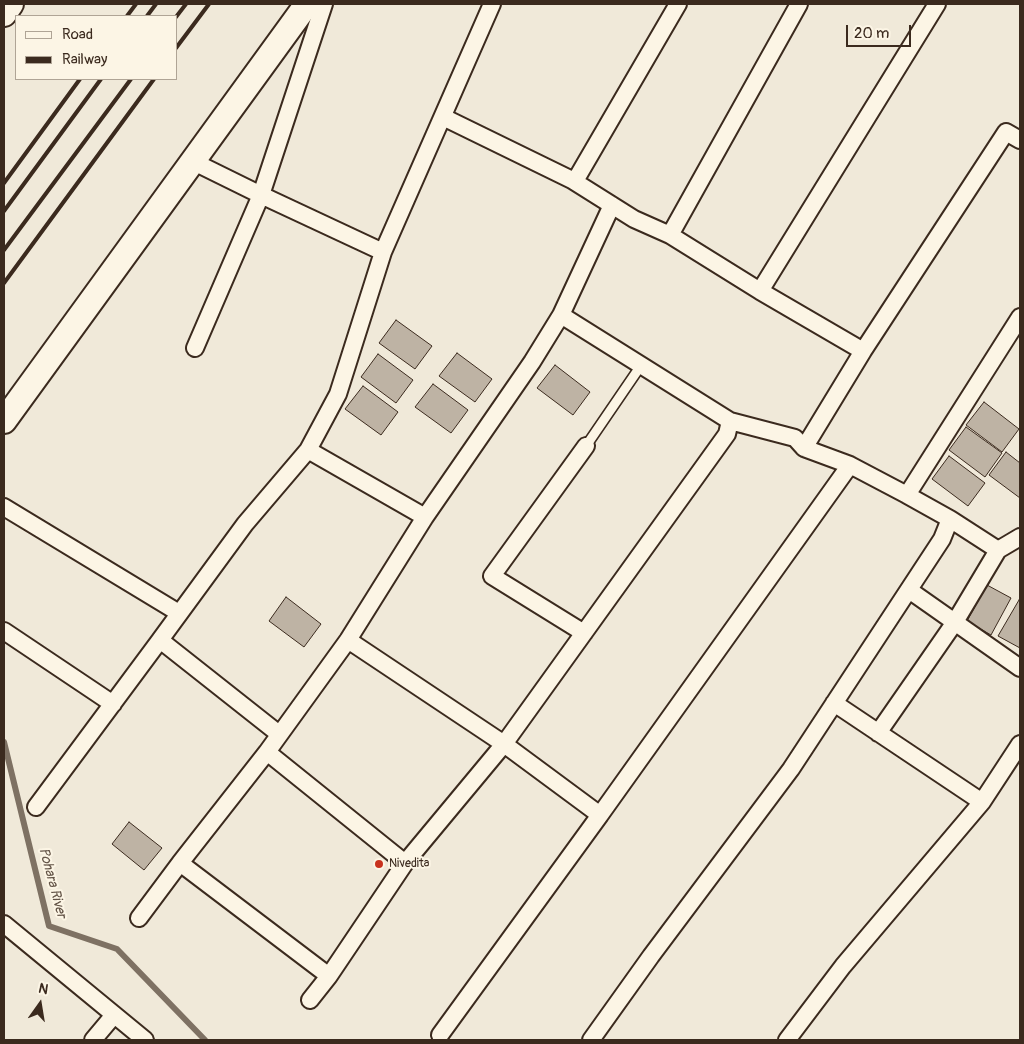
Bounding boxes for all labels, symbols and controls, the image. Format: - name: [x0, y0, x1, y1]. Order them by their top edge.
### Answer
- legend: [15, 15, 178, 80]
- scale bar: [849, 15, 914, 47]
- text: 20 m: [854, 24, 889, 43]
- text: Road: [62, 25, 93, 44]
- text: Railway: [62, 50, 107, 69]
- water label: Pohara River: [35, 846, 69, 920]
- place label: Nivedita: [389, 857, 429, 871]
- marker: Nivedita: [373, 858, 385, 870]
- north arrow: [15, 979, 65, 1029]
- text: N: [37, 980, 50, 998]

